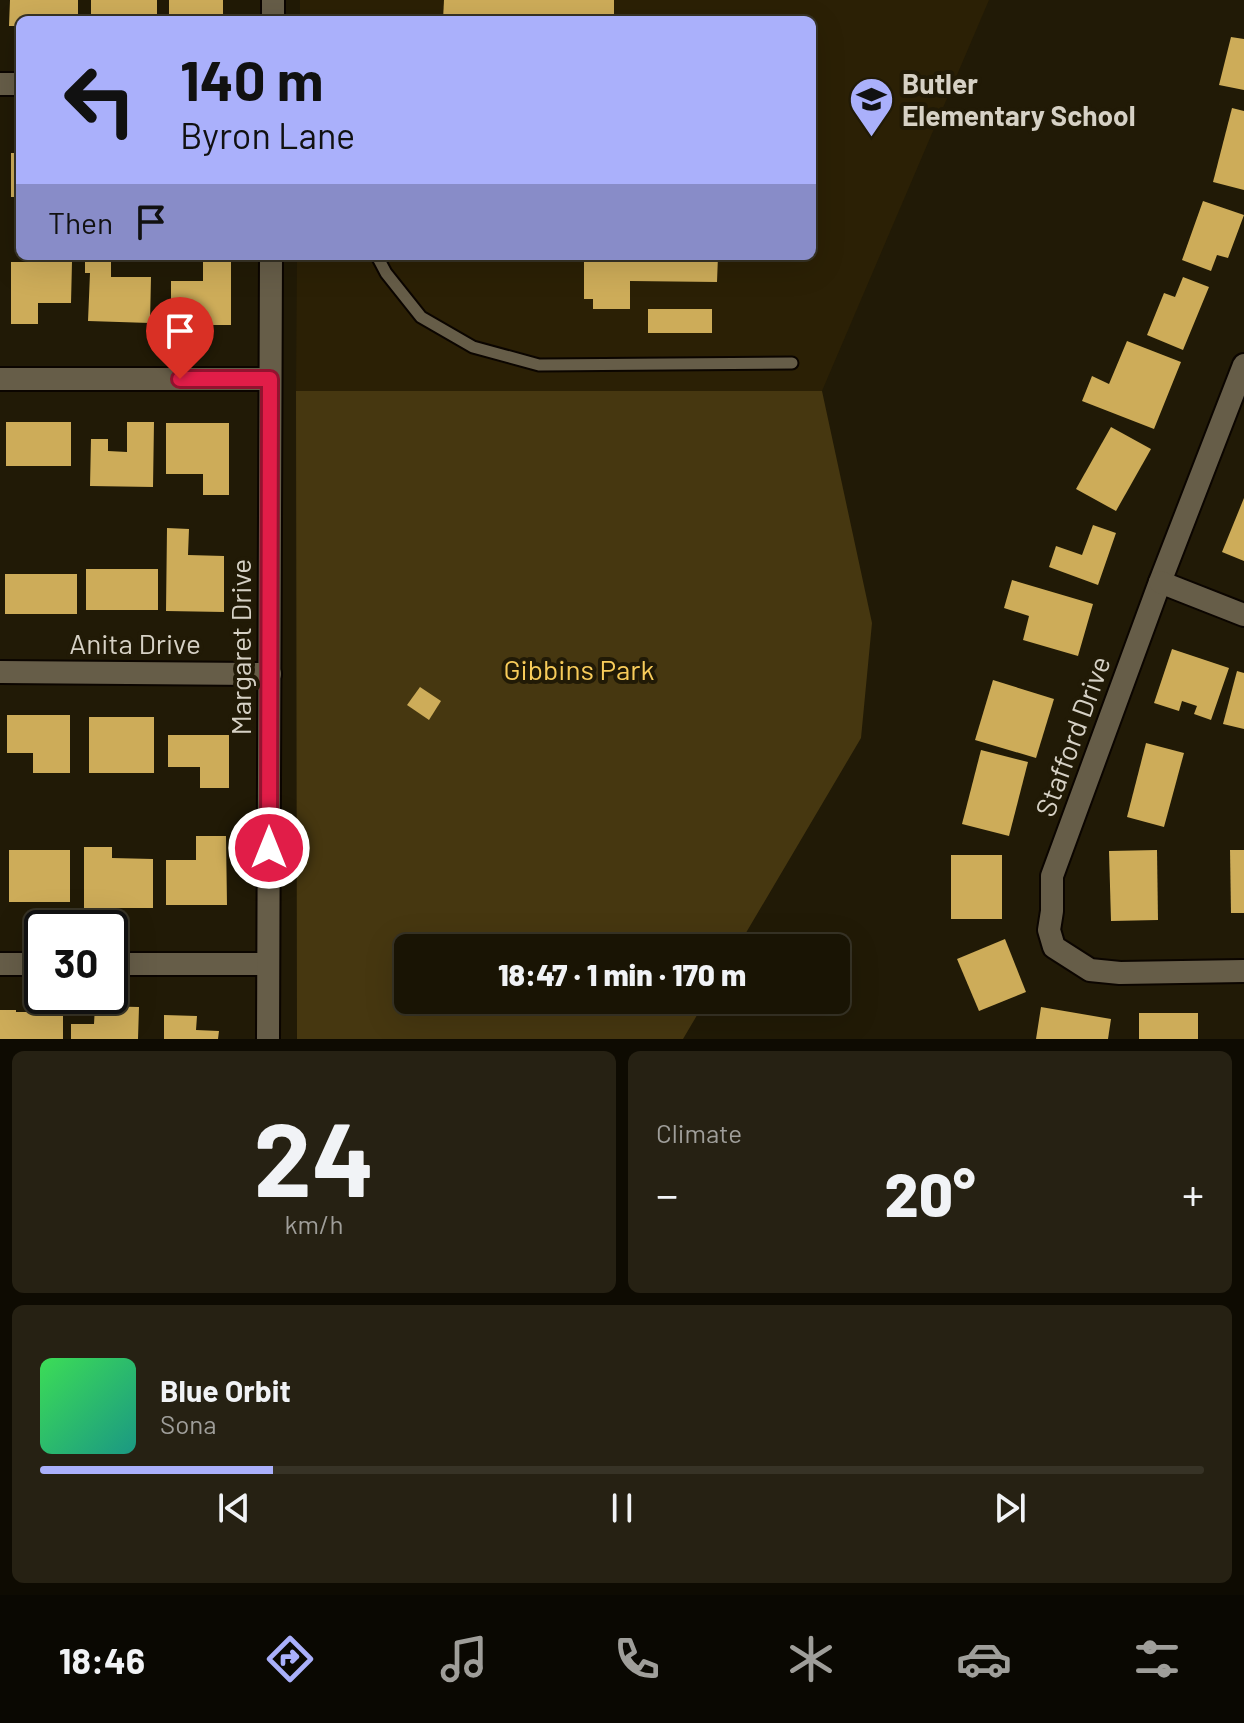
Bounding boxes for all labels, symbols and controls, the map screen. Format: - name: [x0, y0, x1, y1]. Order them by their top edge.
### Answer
- text: 140 m: [180, 45, 324, 112]
- icon: left: [48, 48, 152, 152]
- place label: Butler Elementary School: [902, 66, 1136, 132]
- school or university icon: Butler Elementary School: [847, 75, 895, 138]
- text: Byron Lane: [180, 113, 355, 156]
- icon: arrive: [129, 200, 173, 244]
- text: Then: [48, 204, 113, 240]
- pin: [146, 297, 214, 379]
- icon: arrive: [158, 309, 202, 353]
- street label: Margaret Drive: [223, 559, 257, 735]
- street label: Anita Drive: [69, 626, 201, 660]
- street label: Stafford Drive: [1027, 651, 1117, 821]
- park label: Gibbins Park: [503, 652, 655, 686]
- position arrow: [227, 806, 311, 890]
- speed limit sign: 30: [24, 910, 128, 1014]
- text: 18:47 · 1 min · 170 m: [498, 956, 746, 992]
- text: 24: [253, 1093, 375, 1218]
- text: Climate: [656, 1117, 742, 1148]
- text: 20°: [885, 1157, 975, 1229]
- text: −: [656, 1167, 678, 1220]
- text: +: [1182, 1167, 1204, 1220]
- text: km/h: [285, 1208, 343, 1239]
- text: Blue Orbit: [160, 1372, 291, 1408]
- text: Sona: [160, 1408, 217, 1439]
- icon: previous: [212, 1486, 256, 1530]
- icon: pause: [600, 1486, 644, 1530]
- icon: next: [988, 1486, 1032, 1530]
- icon: directions: [262, 1631, 318, 1687]
- icon: music: [436, 1631, 492, 1687]
- icon: phone: [609, 1631, 665, 1687]
- icon: climate: [783, 1631, 839, 1687]
- icon: car: [956, 1631, 1012, 1687]
- icon: filters: [1129, 1631, 1185, 1687]
- text: 18:46: [59, 1638, 145, 1681]

